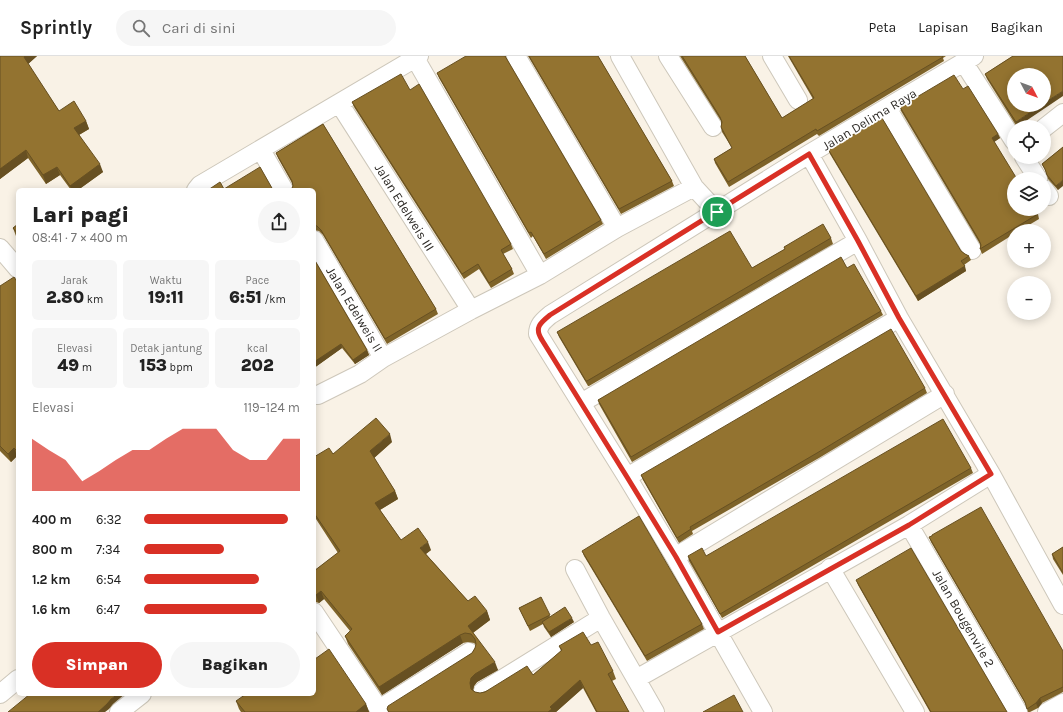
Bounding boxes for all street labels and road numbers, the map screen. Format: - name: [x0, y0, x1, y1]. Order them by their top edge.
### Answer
- street label: Jalan Delima Raya: [819, 85, 919, 154]
- street label: Jalan Edelweis III: [372, 161, 438, 254]
- street label: Jalan Edelweis II: [323, 264, 386, 355]
- street label: Jalan Bougenvile 2: [929, 567, 998, 670]

